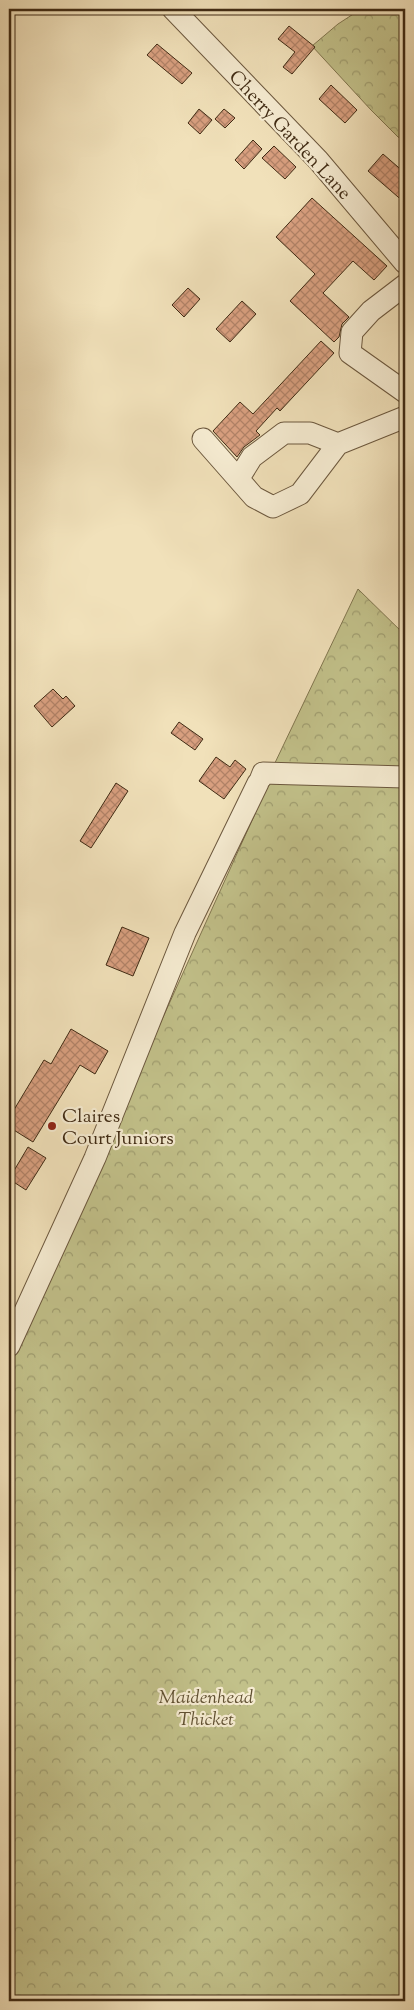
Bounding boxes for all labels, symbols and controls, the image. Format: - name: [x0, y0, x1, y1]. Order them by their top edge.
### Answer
- street label: Cherry Garden Lane: [222, 65, 357, 207]
- place label: Claires Court Juniors: [62, 1104, 174, 1153]
- marker: Claires Court Juniors: [46, 1120, 58, 1132]
- park label: Maidenhead Thicket: [159, 1685, 254, 1734]

